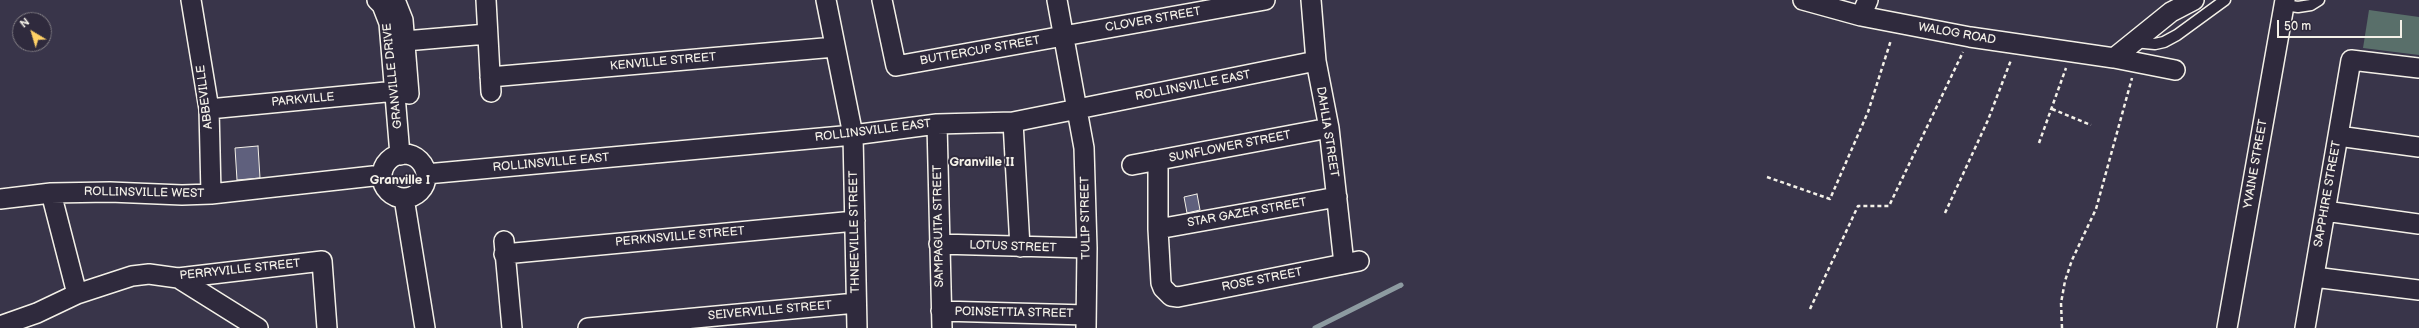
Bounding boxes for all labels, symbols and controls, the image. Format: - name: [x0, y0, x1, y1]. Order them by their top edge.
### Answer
- street label: CLOVER STREET: [1104, 4, 1202, 36]
- north arrow: [12, 12, 52, 52]
- scale bar: [2279, 12, 2404, 38]
- text: N: [18, 15, 32, 31]
- text: 50 m: [2284, 19, 2311, 34]
- street label: WALOG ROAD: [1917, 20, 1997, 48]
- street label: GRANVILLE DRIVE: [380, 22, 406, 130]
- street label: BUTTERCUP STREET: [919, 33, 1041, 69]
- street label: KENVILLE STREET: [609, 50, 717, 74]
- street label: ABBEVILLE: [194, 64, 216, 130]
- street label: ROLLINSVILLE EAST: [1134, 68, 1252, 104]
- street label: DAHLIA STREET: [1313, 86, 1341, 178]
- street label: PARKVILLE: [271, 90, 335, 110]
- street label: ROLLINSVILLE EAST: [814, 117, 932, 145]
- street label: YVAINE STREET: [2241, 118, 2271, 210]
- street label: SUNFLOWER STREET: [1168, 128, 1292, 166]
- street label: SAPPHIRE STREET: [2312, 140, 2344, 248]
- street label: ROLLINSVILLE EAST: [492, 151, 610, 175]
- district label: Granville II: [950, 155, 1014, 171]
- street label: SAMPAGUITA STREET: [931, 165, 947, 287]
- street label: THNEEVILLE STREET: [847, 171, 863, 293]
- district label: Granville I: [370, 173, 430, 189]
- street label: TULIP STREET: [1078, 176, 1094, 260]
- street label: ROLLINSVILLE WEST: [84, 185, 204, 201]
- street label: STAR GAZER STREET: [1186, 195, 1308, 231]
- street label: PERKNSVILLE STREET: [615, 224, 745, 250]
- street label: LOTUS STREET: [969, 238, 1057, 256]
- street label: PERRYVILLE STREET: [179, 256, 301, 284]
- street label: ROSE STREET: [1220, 265, 1304, 295]
- street label: SEIVERVILLE STREET: [707, 298, 833, 324]
- street label: POINSETTIA STREET: [954, 305, 1074, 321]

